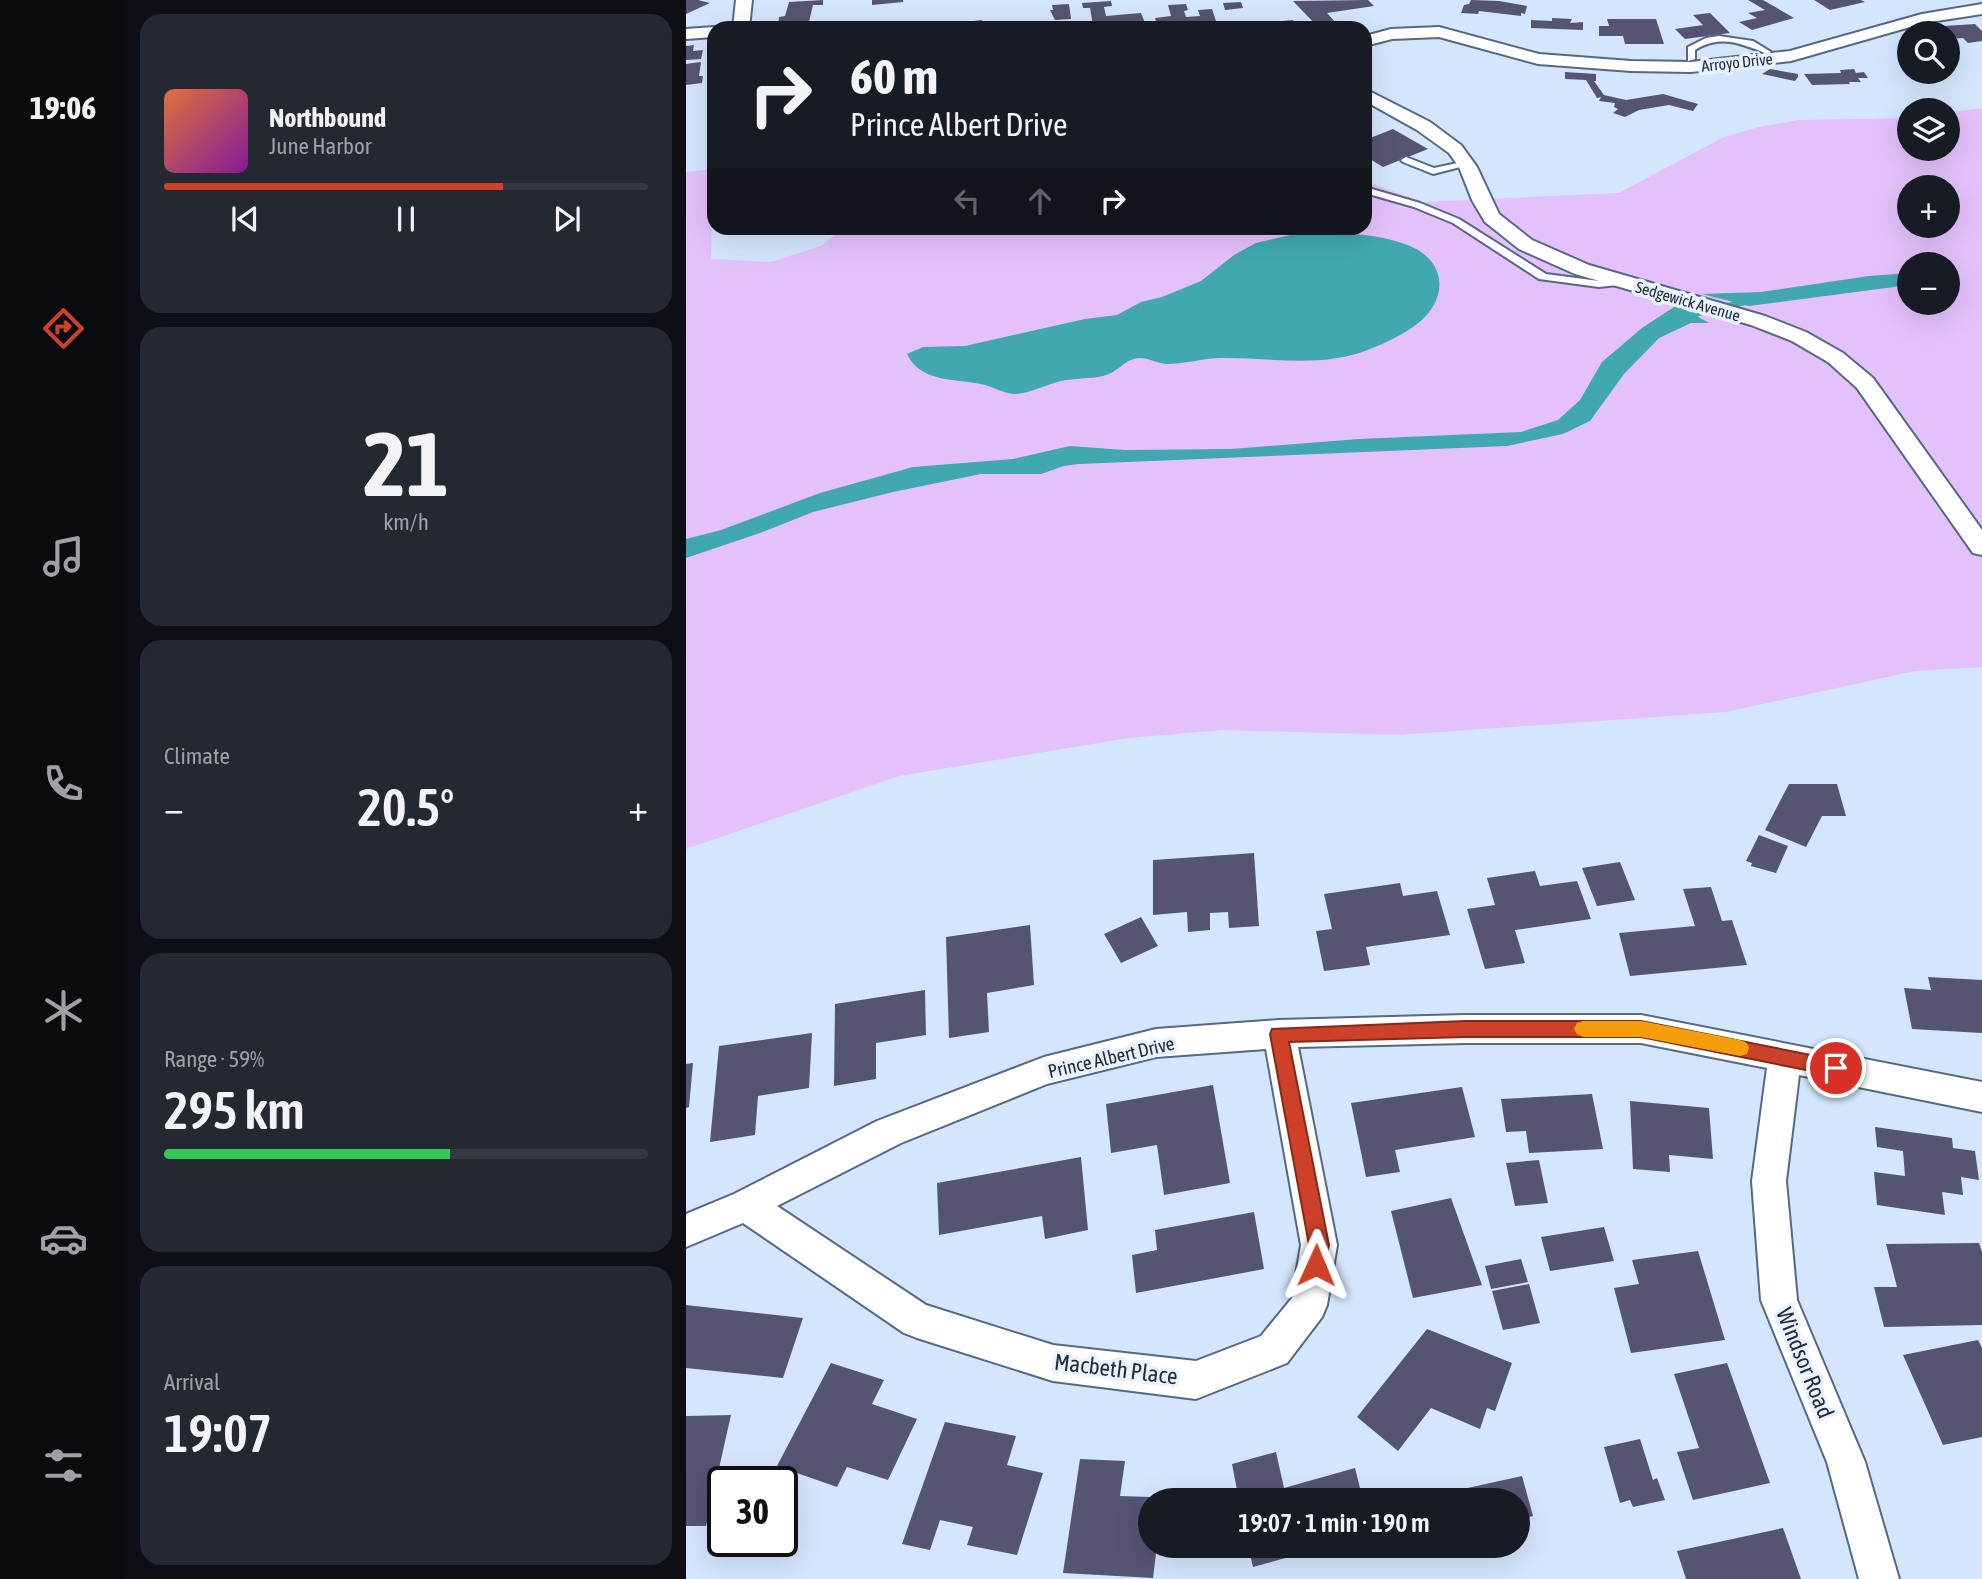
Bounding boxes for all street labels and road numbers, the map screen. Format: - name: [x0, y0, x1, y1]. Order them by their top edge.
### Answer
- street label: Arroyo Drive: [1700, 49, 1774, 76]
- street label: Sedgewick Avenue: [1633, 277, 1742, 325]
- street label: Prince Albert Drive: [1046, 1032, 1176, 1082]
- street label: Windsor Road: [1771, 1304, 1839, 1422]
- street label: Macbeth Place: [1053, 1349, 1179, 1389]

